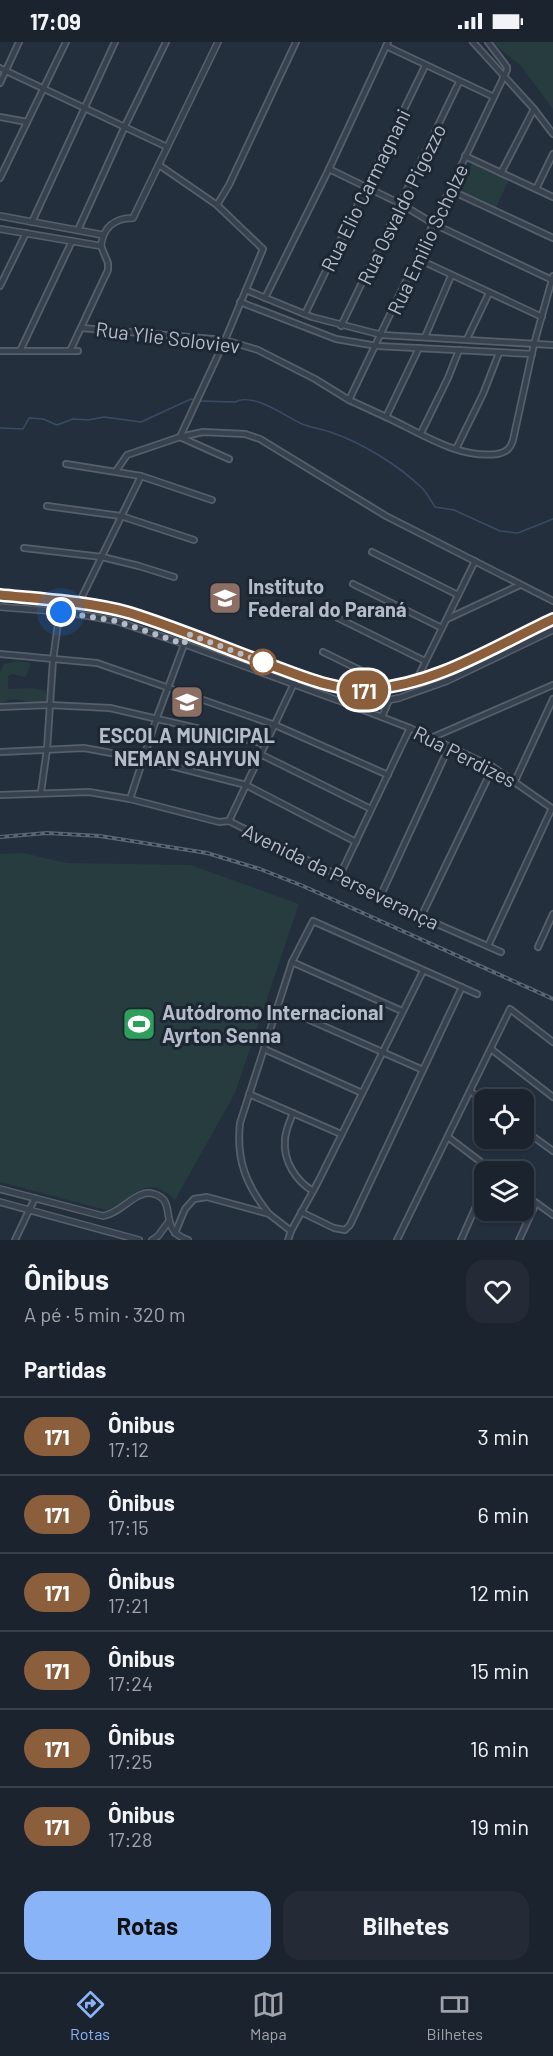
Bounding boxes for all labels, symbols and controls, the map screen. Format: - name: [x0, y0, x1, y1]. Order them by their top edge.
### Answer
- text: 17:09: [30, 8, 81, 34]
- street label: Rua Elio Carmagnani: [315, 105, 415, 275]
- street label: Rua Osvaldo Pigozzo: [352, 120, 450, 288]
- street label: Rua Emilio Scholze: [382, 160, 472, 318]
- street label: Rua Ylie Soloviev: [95, 316, 241, 358]
- place label: Instituto Federal do Paraná: [248, 574, 407, 621]
- school or university icon: Instituto Federal do Paraná: [207, 580, 243, 616]
- your location: [46, 597, 76, 627]
- unlabelled marker: [250, 649, 276, 675]
- line badge: 171: [330, 670, 398, 710]
- text: 171: [351, 678, 377, 703]
- school or university icon: ESCOLA MUNICIPAL NEMAN SAHYUN: [169, 684, 205, 720]
- street label: Rua Perdizes: [410, 720, 520, 792]
- place label: ESCOLA MUNICIPAL NEMAN SAHYUN: [99, 723, 275, 770]
- street label: Avenida da Perseverança: [239, 818, 443, 934]
- place label: Autódromo Internacional Ayrton Senna: [162, 1000, 384, 1047]
- sports icon: Autódromo Internacional Ayrton Senna: [121, 1006, 157, 1042]
- map controls: [474, 1089, 534, 1221]
- button: locate: [474, 1089, 534, 1149]
- button: layers: [474, 1161, 534, 1221]
- button: heart: [466, 1260, 529, 1323]
- text: Ônibus: [24, 1262, 109, 1296]
- text: A pé · 5 min · 320 m: [24, 1302, 186, 1326]
- text: Partidas: [24, 1356, 106, 1382]
- text: Ônibus: [108, 1411, 175, 1437]
- text: 3 min: [478, 1423, 529, 1449]
- text: 171: [44, 1424, 70, 1449]
- text: 17:12: [108, 1437, 149, 1461]
- text: Ônibus: [108, 1489, 175, 1515]
- text: 6 min: [478, 1501, 529, 1527]
- text: 171: [44, 1502, 70, 1527]
- text: 17:15: [108, 1515, 149, 1539]
- text: Ônibus: [108, 1567, 175, 1593]
- text: 12 min: [469, 1579, 529, 1605]
- text: 171: [44, 1580, 70, 1605]
- text: 17:21: [108, 1593, 149, 1617]
- text: Ônibus: [108, 1645, 175, 1671]
- text: 15 min: [470, 1657, 529, 1683]
- text: 171: [44, 1658, 70, 1683]
- text: 17:24: [108, 1671, 153, 1695]
- text: Ônibus: [108, 1723, 175, 1749]
- text: 16 min: [470, 1735, 529, 1761]
- text: 171: [44, 1736, 70, 1761]
- text: 17:25: [108, 1749, 152, 1773]
- text: Ônibus: [108, 1801, 175, 1827]
- text: 19 min: [470, 1813, 529, 1839]
- text: 171: [44, 1814, 70, 1839]
- text: 17:28: [108, 1827, 152, 1851]
- button: Rotas: [24, 1891, 271, 1960]
- button: Bilhetes: [283, 1891, 529, 1960]
- tab: Rotas: [70, 1988, 110, 2043]
- tab: Mapa: [250, 1988, 287, 2043]
- tab: Bilhetes: [427, 1988, 483, 2043]

